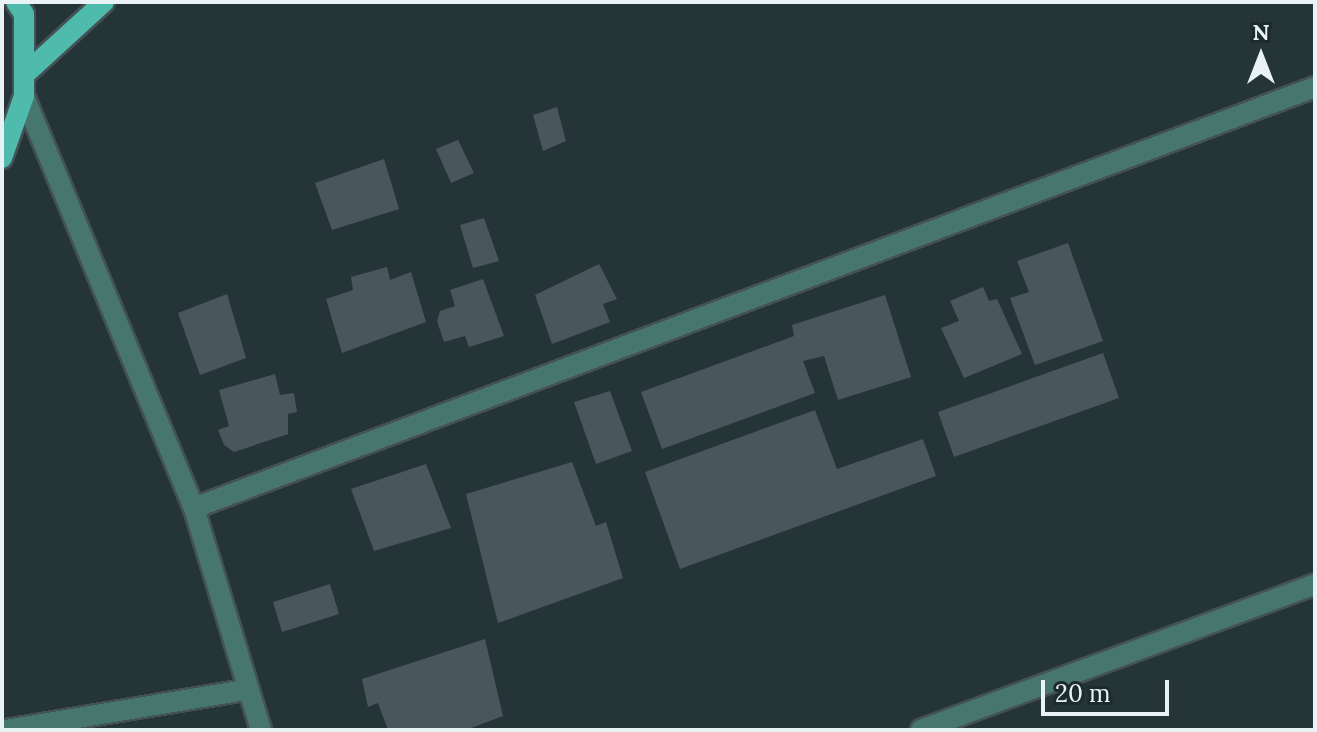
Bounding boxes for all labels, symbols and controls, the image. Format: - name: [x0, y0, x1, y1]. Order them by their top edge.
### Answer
- north arrow: [1221, 16, 1301, 96]
- text: N: [1252, 18, 1270, 46]
- scale bar: [1045, 664, 1173, 714]
- text: 20 m: [1055, 678, 1111, 709]

